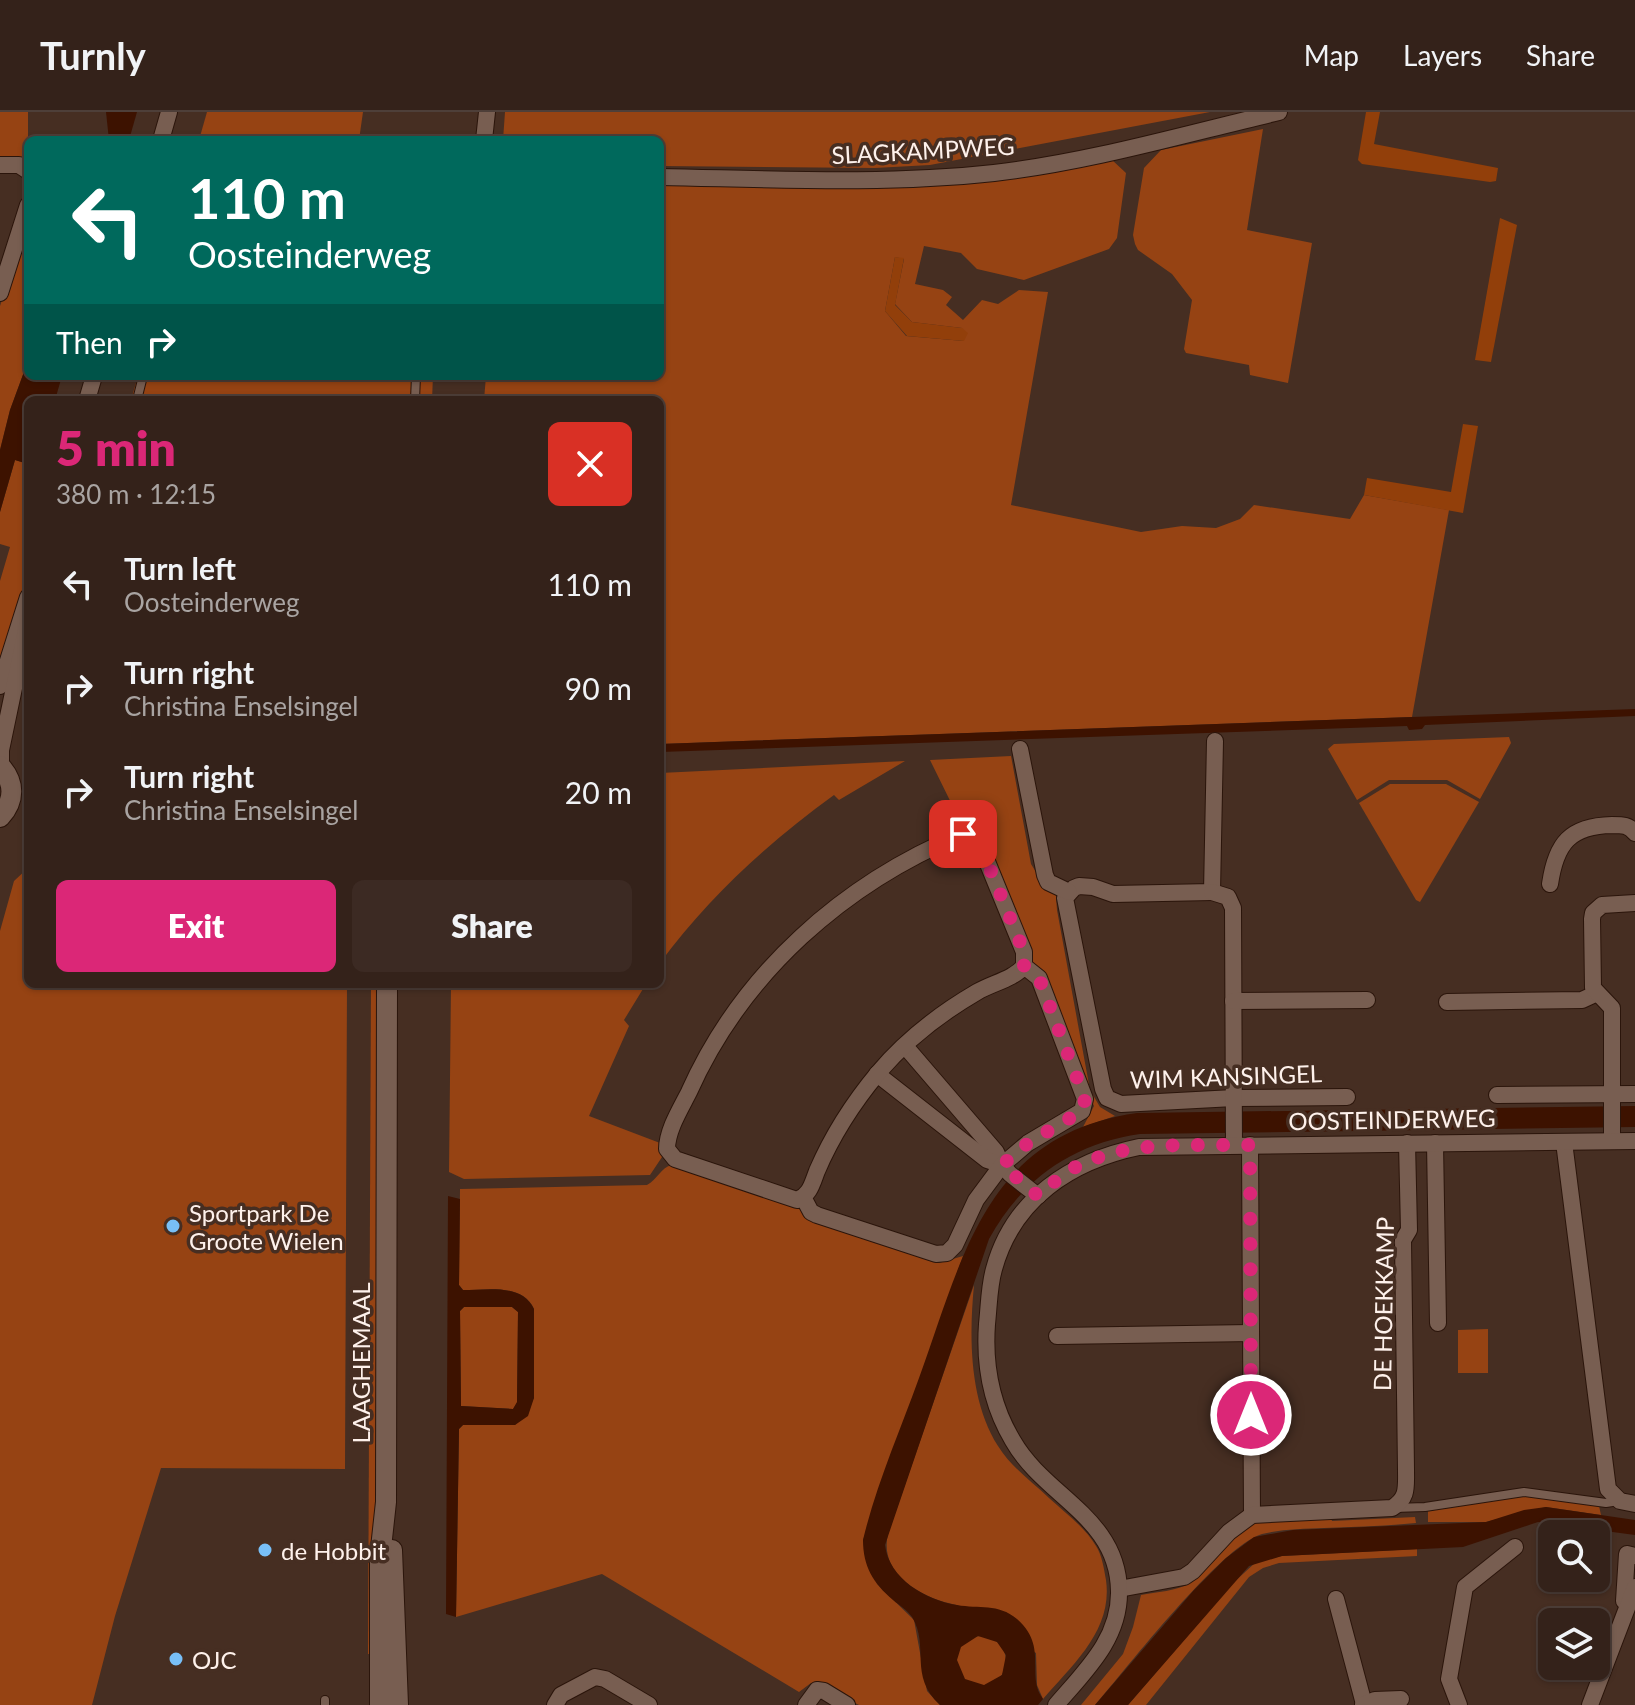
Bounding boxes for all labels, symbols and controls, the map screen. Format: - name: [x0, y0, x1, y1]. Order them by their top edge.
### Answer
- text: Turnly: [40, 32, 146, 78]
- text: Map: [1304, 38, 1359, 72]
- text: Layers: [1403, 38, 1482, 72]
- text: Share: [1526, 38, 1595, 72]
- street label: SLAGKAMPWEG: [831, 131, 1015, 169]
- text: 110 m: [188, 164, 346, 231]
- icon: left: [56, 168, 160, 272]
- text: Oosteinderweg: [188, 232, 431, 276]
- icon: right: [139, 320, 183, 364]
- text: Then: [56, 324, 123, 360]
- text: 5 min: [56, 419, 176, 476]
- button: close: [548, 422, 632, 506]
- text: 380 m · 12:15: [56, 478, 216, 510]
- text: Turn left: [124, 550, 236, 586]
- icon: left: [56, 562, 100, 606]
- text: 110 m: [547, 566, 632, 602]
- text: Oosteinderweg: [124, 586, 300, 618]
- text: Turn right: [124, 654, 254, 690]
- icon: right: [56, 666, 100, 710]
- text: 90 m: [565, 670, 632, 706]
- text: Christina Enselsingel: [124, 690, 358, 722]
- text: Turn right: [124, 758, 254, 794]
- icon: right: [56, 770, 100, 814]
- text: 20 m: [565, 774, 632, 810]
- text: Christina Enselsingel: [124, 794, 358, 826]
- pin: [929, 800, 997, 868]
- icon: arrive: [941, 812, 985, 856]
- button: Exit: [56, 880, 336, 972]
- button: Share: [352, 880, 632, 972]
- street label: WIM KANSINGEL: [1129, 1058, 1323, 1094]
- street label: OOSTEINDERWEG: [1288, 1103, 1496, 1135]
- place label: Sportpark De Groote Wielen: [189, 1198, 344, 1255]
- marker: Sportpark De Groote Wielen: [164, 1217, 182, 1235]
- street label: DE HOEKKAMP: [1367, 1217, 1399, 1391]
- street label: LAAGHEMAAL: [346, 1282, 375, 1444]
- position arrow: [1209, 1373, 1293, 1457]
- map controls: [1538, 1520, 1610, 1680]
- button: search: [1538, 1520, 1610, 1592]
- place label: de Hobbit: [281, 1536, 386, 1565]
- marker: de Hobbit: [256, 1541, 274, 1559]
- button: layers: [1538, 1608, 1610, 1680]
- place label: OJC: [192, 1645, 237, 1674]
- marker: OJC: [167, 1650, 185, 1668]

